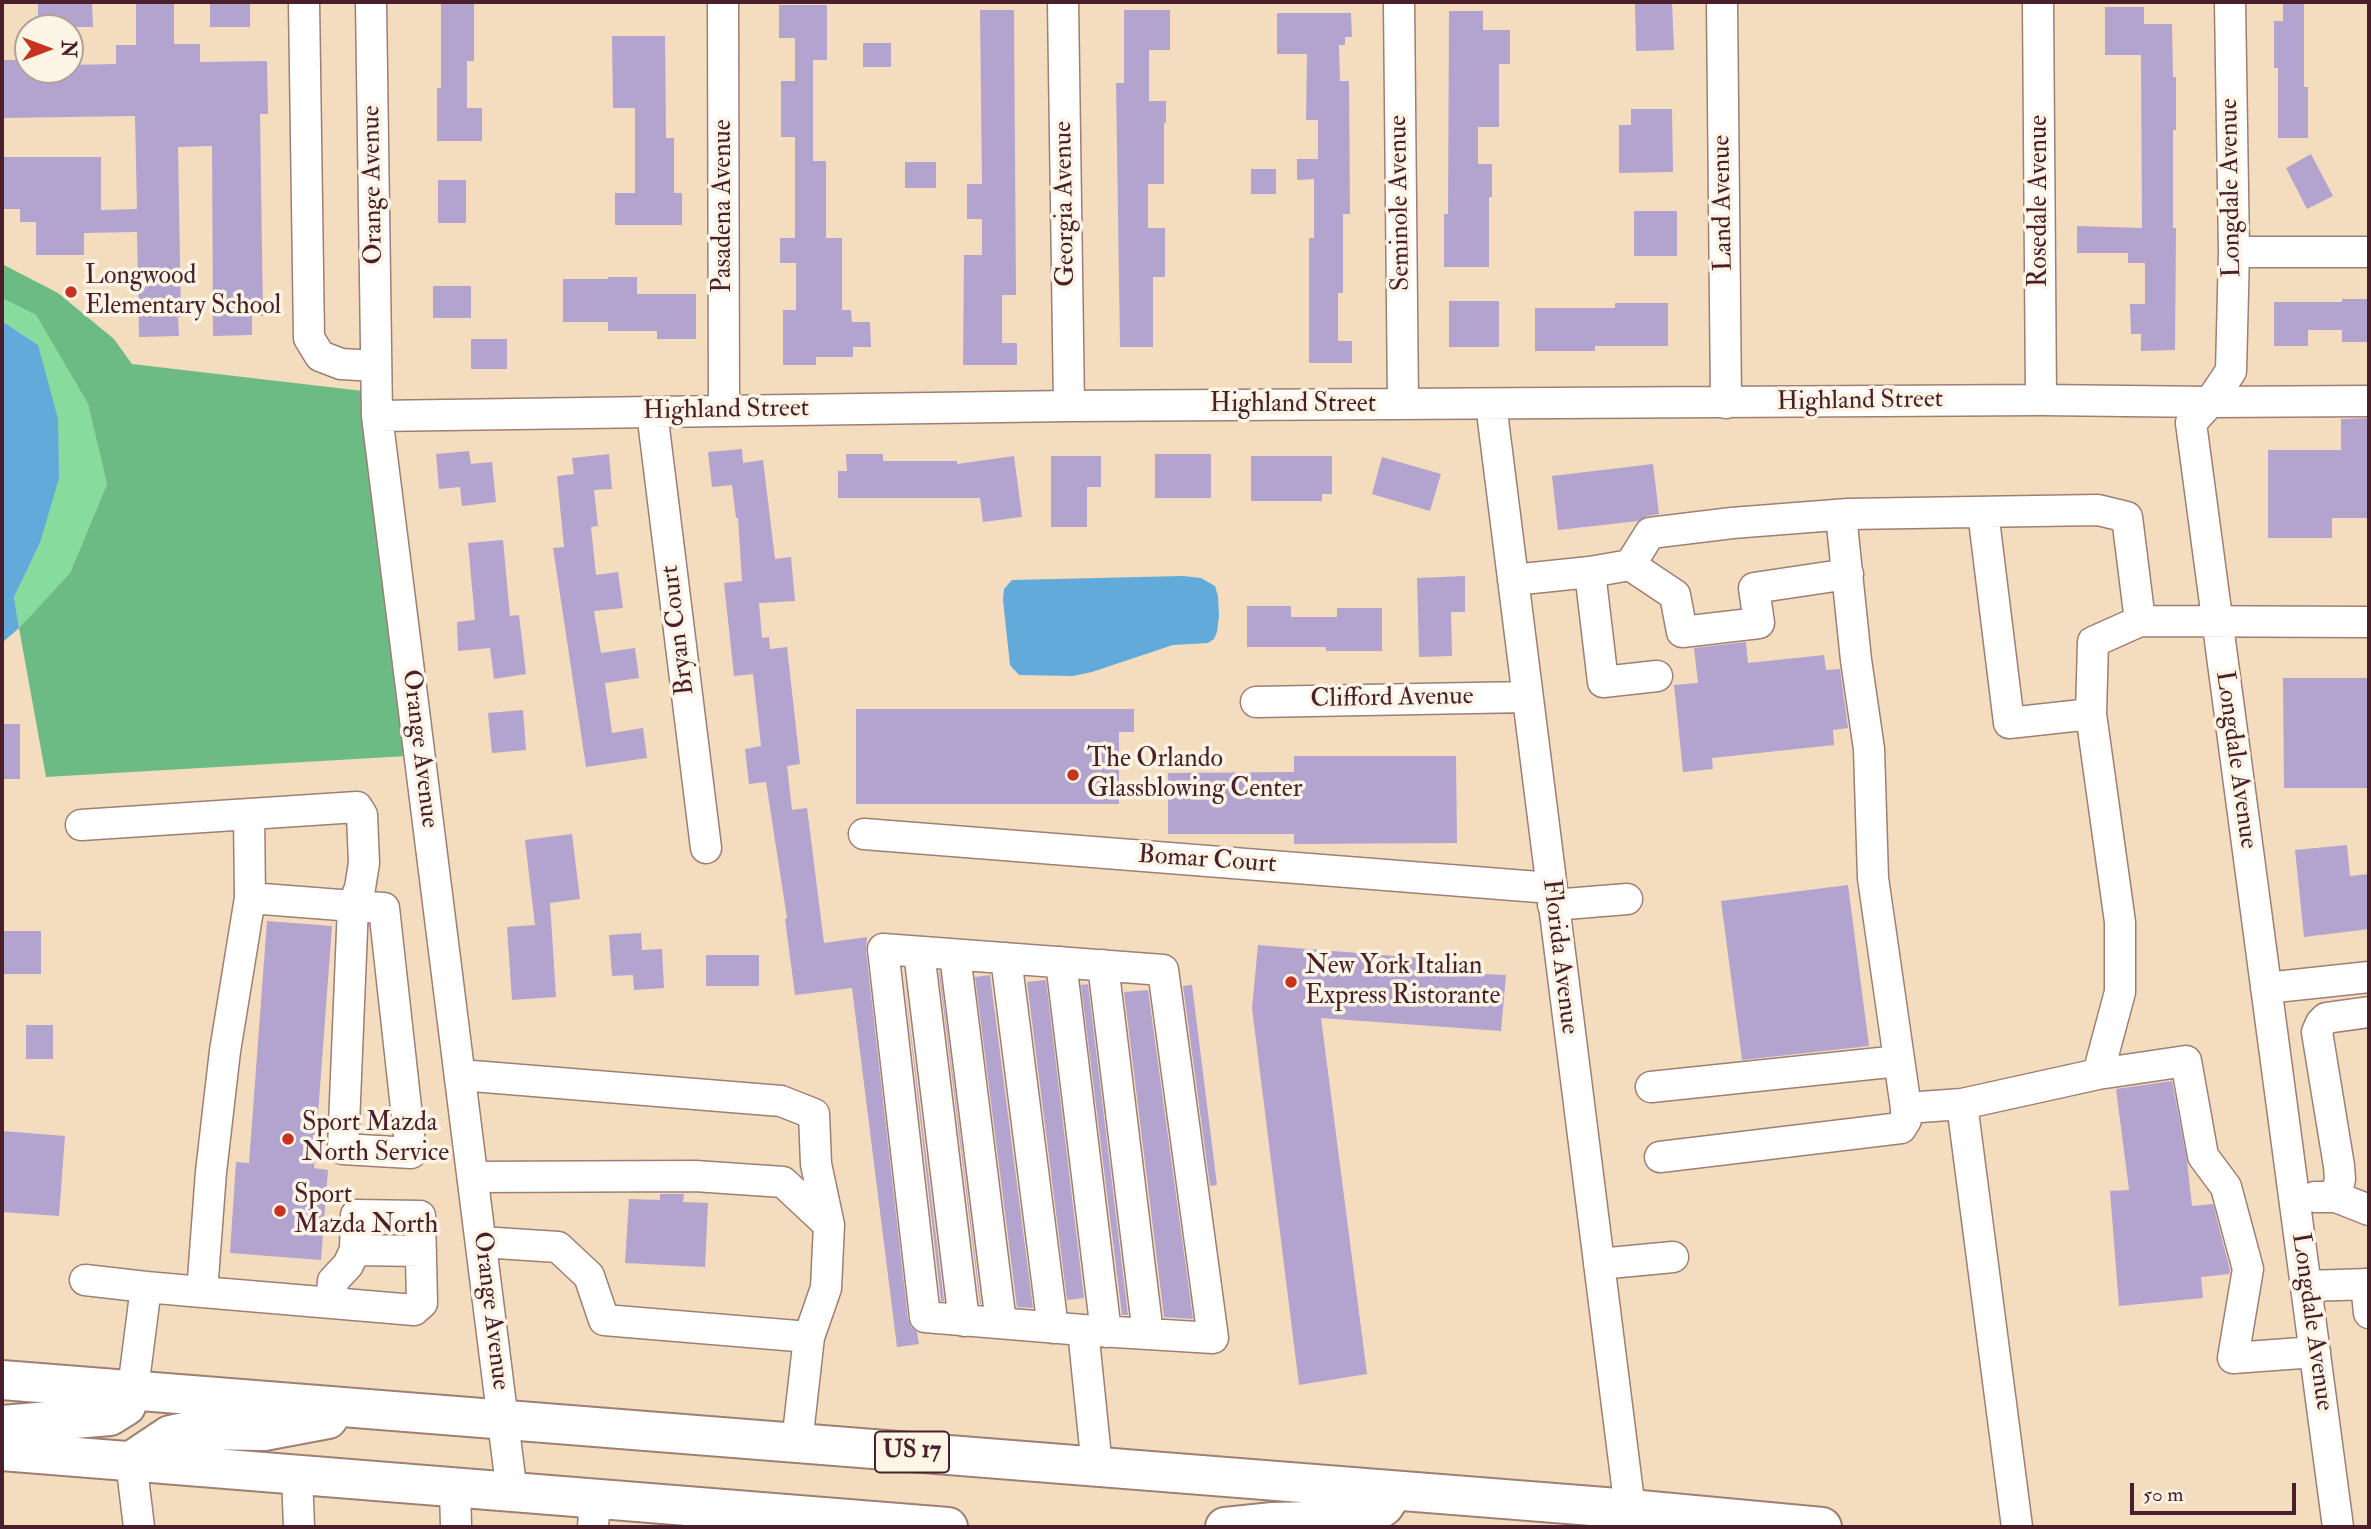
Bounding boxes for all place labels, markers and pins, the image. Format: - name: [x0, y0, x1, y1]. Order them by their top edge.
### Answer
- place label: Longwood Elementary School: [85, 261, 281, 322]
- marker: Longwood Elementary School: [63, 284, 79, 300]
- place label: The Orlando Glassblowing Center: [1087, 744, 1302, 806]
- marker: The Orlando Glassblowing Center: [1065, 767, 1081, 783]
- place label: New York Italian Express Ristorante: [1305, 951, 1500, 1012]
- marker: New York Italian Express Ristorante: [1283, 974, 1299, 990]
- place label: Sport Mazda North Service: [302, 1108, 449, 1170]
- marker: Sport Mazda North Service: [280, 1131, 296, 1147]
- place label: Sport Mazda North: [294, 1180, 438, 1242]
- marker: Sport Mazda North: [272, 1203, 288, 1219]

